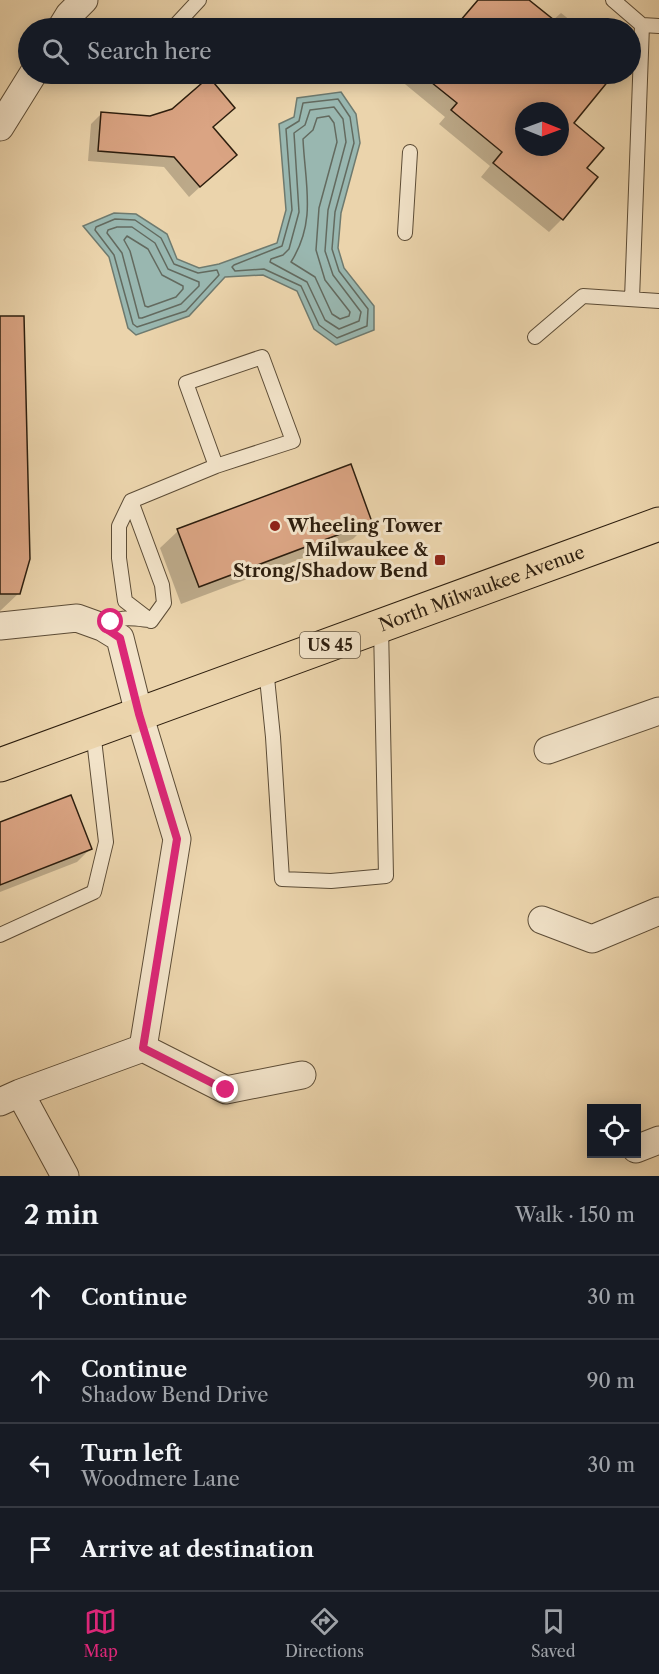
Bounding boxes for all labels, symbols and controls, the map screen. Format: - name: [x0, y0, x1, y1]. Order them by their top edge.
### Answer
- search box: [18, 18, 641, 84]
- icon: search: [39, 35, 72, 68]
- text: Search here: [87, 38, 212, 65]
- north arrow: [515, 102, 569, 156]
- place label: Wheeling Tower: [286, 515, 442, 537]
- marker: Wheeling Tower: [268, 519, 282, 533]
- place label: Milwaukee & Strong/Shadow Bend: [233, 539, 428, 582]
- street label: North Milwaukee Avenue: [376, 541, 588, 636]
- marker: Milwaukee & Strong/Shadow Bend: [433, 553, 447, 567]
- route start: [97, 608, 123, 634]
- road number: US 45: [300, 632, 360, 658]
- route end: [212, 1076, 238, 1102]
- map controls: [587, 1104, 641, 1158]
- button: locate: [587, 1104, 641, 1158]
- text: 2 min: [24, 1199, 99, 1231]
- text: Walk · 150 m: [515, 1203, 635, 1227]
- icon: ahead: [24, 1281, 57, 1314]
- text: Continue: [81, 1284, 187, 1311]
- text: 30 m: [587, 1285, 635, 1309]
- text: Continue: [81, 1356, 187, 1383]
- icon: ahead: [24, 1365, 57, 1398]
- text: 90 m: [587, 1369, 635, 1393]
- text: Shadow Bend Drive: [81, 1383, 268, 1407]
- text: Turn left: [81, 1440, 182, 1467]
- icon: left: [24, 1449, 57, 1482]
- text: 30 m: [587, 1453, 635, 1477]
- text: Woodmere Lane: [81, 1467, 240, 1491]
- icon: arrive: [24, 1533, 57, 1566]
- text: Arrive at destination: [81, 1536, 314, 1563]
- tab: Map: [84, 1605, 118, 1661]
- tab: Directions: [285, 1605, 364, 1661]
- tab: Saved: [531, 1605, 575, 1661]

